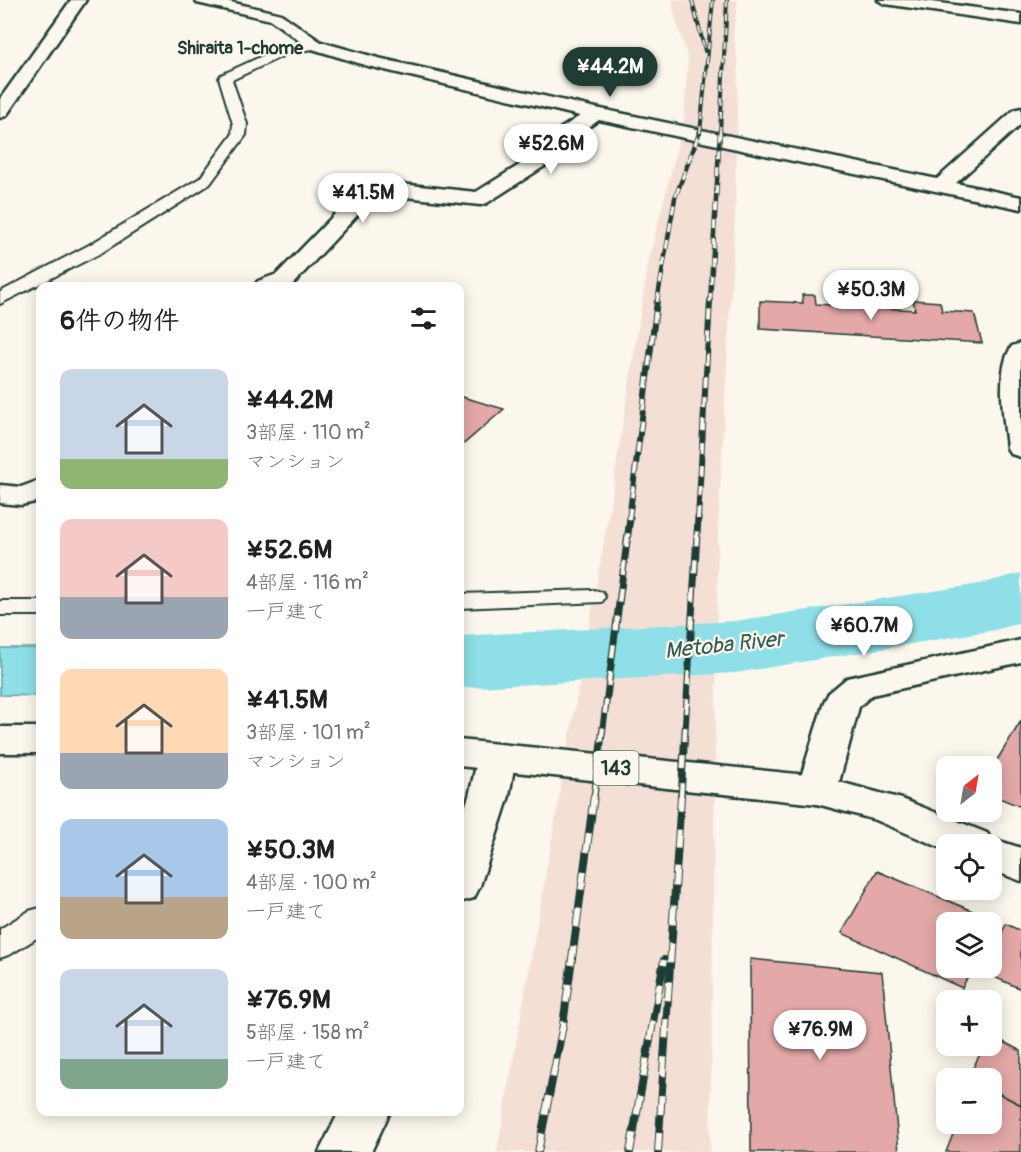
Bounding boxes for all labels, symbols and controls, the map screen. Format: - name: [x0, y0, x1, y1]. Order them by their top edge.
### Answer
- district label: Shiraita 1-chome: [177, 37, 304, 60]
- pin: ¥44.2M: [561, 47, 659, 98]
- text: ¥44.2M: [576, 54, 644, 79]
- pin: ¥52.6M: [502, 124, 600, 175]
- text: ¥52.6M: [518, 131, 584, 156]
- pin: ¥41.5M: [314, 173, 412, 224]
- text: ¥41.5M: [332, 180, 394, 205]
- pin: ¥50.3M: [822, 270, 920, 321]
- text: ¥50.3M: [837, 277, 905, 302]
- icon: filters: [407, 302, 440, 335]
- text: 6件の物件: [60, 305, 179, 337]
- text: ¥44.2M: [246, 384, 333, 416]
- icon: home: [108, 393, 180, 465]
- text: 3部屋 · 110 m²: [246, 420, 371, 445]
- text: マンション: [246, 449, 345, 474]
- text: ¥52.6M: [246, 534, 332, 566]
- icon: home: [108, 543, 180, 615]
- text: 4部屋 · 116 m²: [246, 570, 369, 595]
- text: 一戸建て: [246, 599, 326, 624]
- pin: ¥60.7M: [815, 606, 913, 657]
- text: ¥60.7M: [830, 613, 898, 638]
- water label: Metoba River: [663, 625, 788, 665]
- text: ¥41.5M: [246, 684, 328, 716]
- icon: home: [108, 693, 180, 765]
- text: 3部屋 · 101 m²: [246, 720, 371, 745]
- text: マンション: [246, 749, 345, 774]
- road number: 143: [594, 751, 638, 785]
- north arrow: [936, 756, 1002, 822]
- map controls: [936, 756, 1002, 1134]
- text: ¥50.3M: [246, 834, 335, 866]
- button: locate: [936, 834, 1002, 900]
- icon: home: [108, 843, 180, 915]
- text: 4部屋 · 100 m²: [246, 870, 377, 895]
- text: 一戸建て: [246, 899, 326, 924]
- button: layers: [936, 912, 1002, 978]
- text: ¥76.9M: [246, 984, 331, 1016]
- button: +: [936, 990, 1002, 1056]
- icon: home: [108, 993, 180, 1065]
- pin: ¥76.9M: [771, 1010, 869, 1061]
- text: ¥76.9M: [787, 1017, 853, 1042]
- text: 5部屋 · 158 m²: [246, 1020, 370, 1045]
- text: 一戸建て: [246, 1049, 326, 1074]
- button: −: [936, 1068, 1002, 1134]

